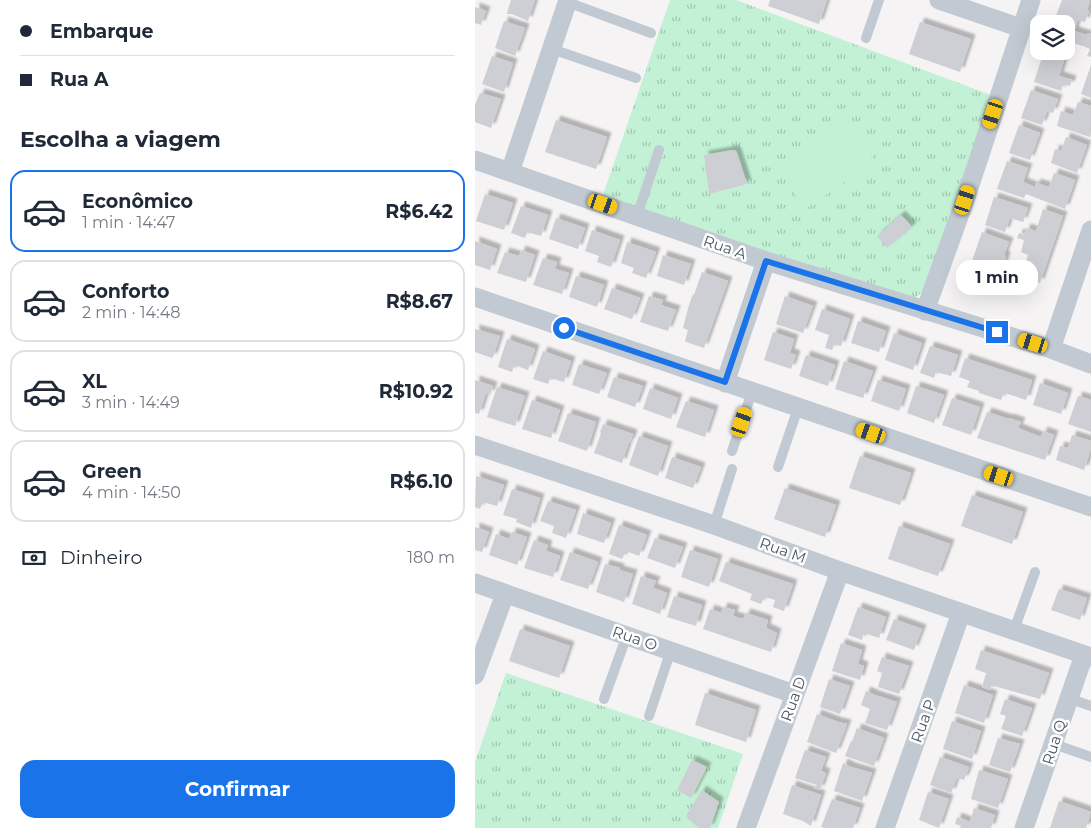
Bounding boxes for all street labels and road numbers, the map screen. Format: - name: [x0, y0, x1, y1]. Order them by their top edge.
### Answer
- street label: Rua A: [701, 231, 749, 263]
- street label: Rua M: [757, 533, 809, 567]
- street label: Rua O: [610, 621, 660, 655]
- street label: Rua D: [776, 674, 810, 724]
- street label: Rua P: [906, 697, 940, 745]
- street label: Rua Q: [1038, 717, 1070, 767]

